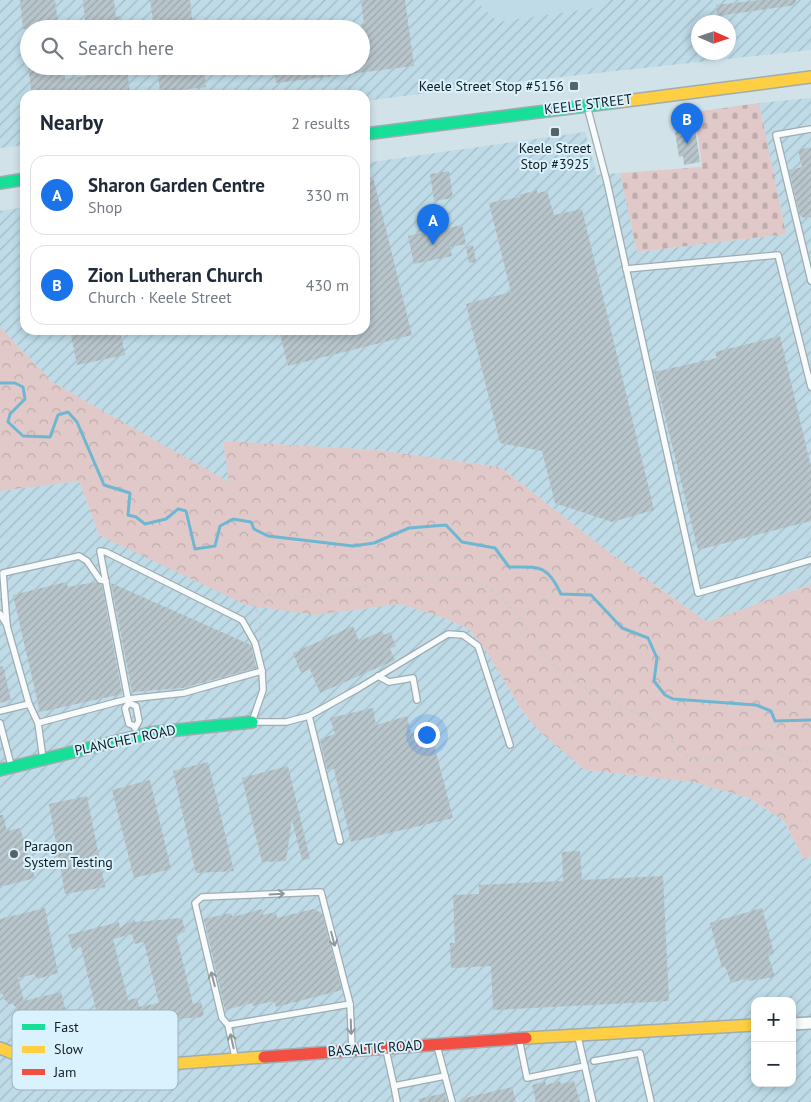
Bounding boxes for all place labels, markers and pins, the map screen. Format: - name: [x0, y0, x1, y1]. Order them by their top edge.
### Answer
- place label: Keele Street Stop #5156: [419, 77, 564, 95]
- marker: Keele Street Stop #5156: [568, 80, 580, 92]
- pin: B: [671, 103, 703, 144]
- marker: Keele Street Stop #3925: [549, 126, 561, 138]
- place label: Keele Street Stop #3925: [519, 139, 592, 173]
- pin: A: [417, 204, 449, 245]
- place label: Paragon System Testing: [24, 837, 113, 871]
- marker: Paragon System Testing: [8, 848, 20, 860]

